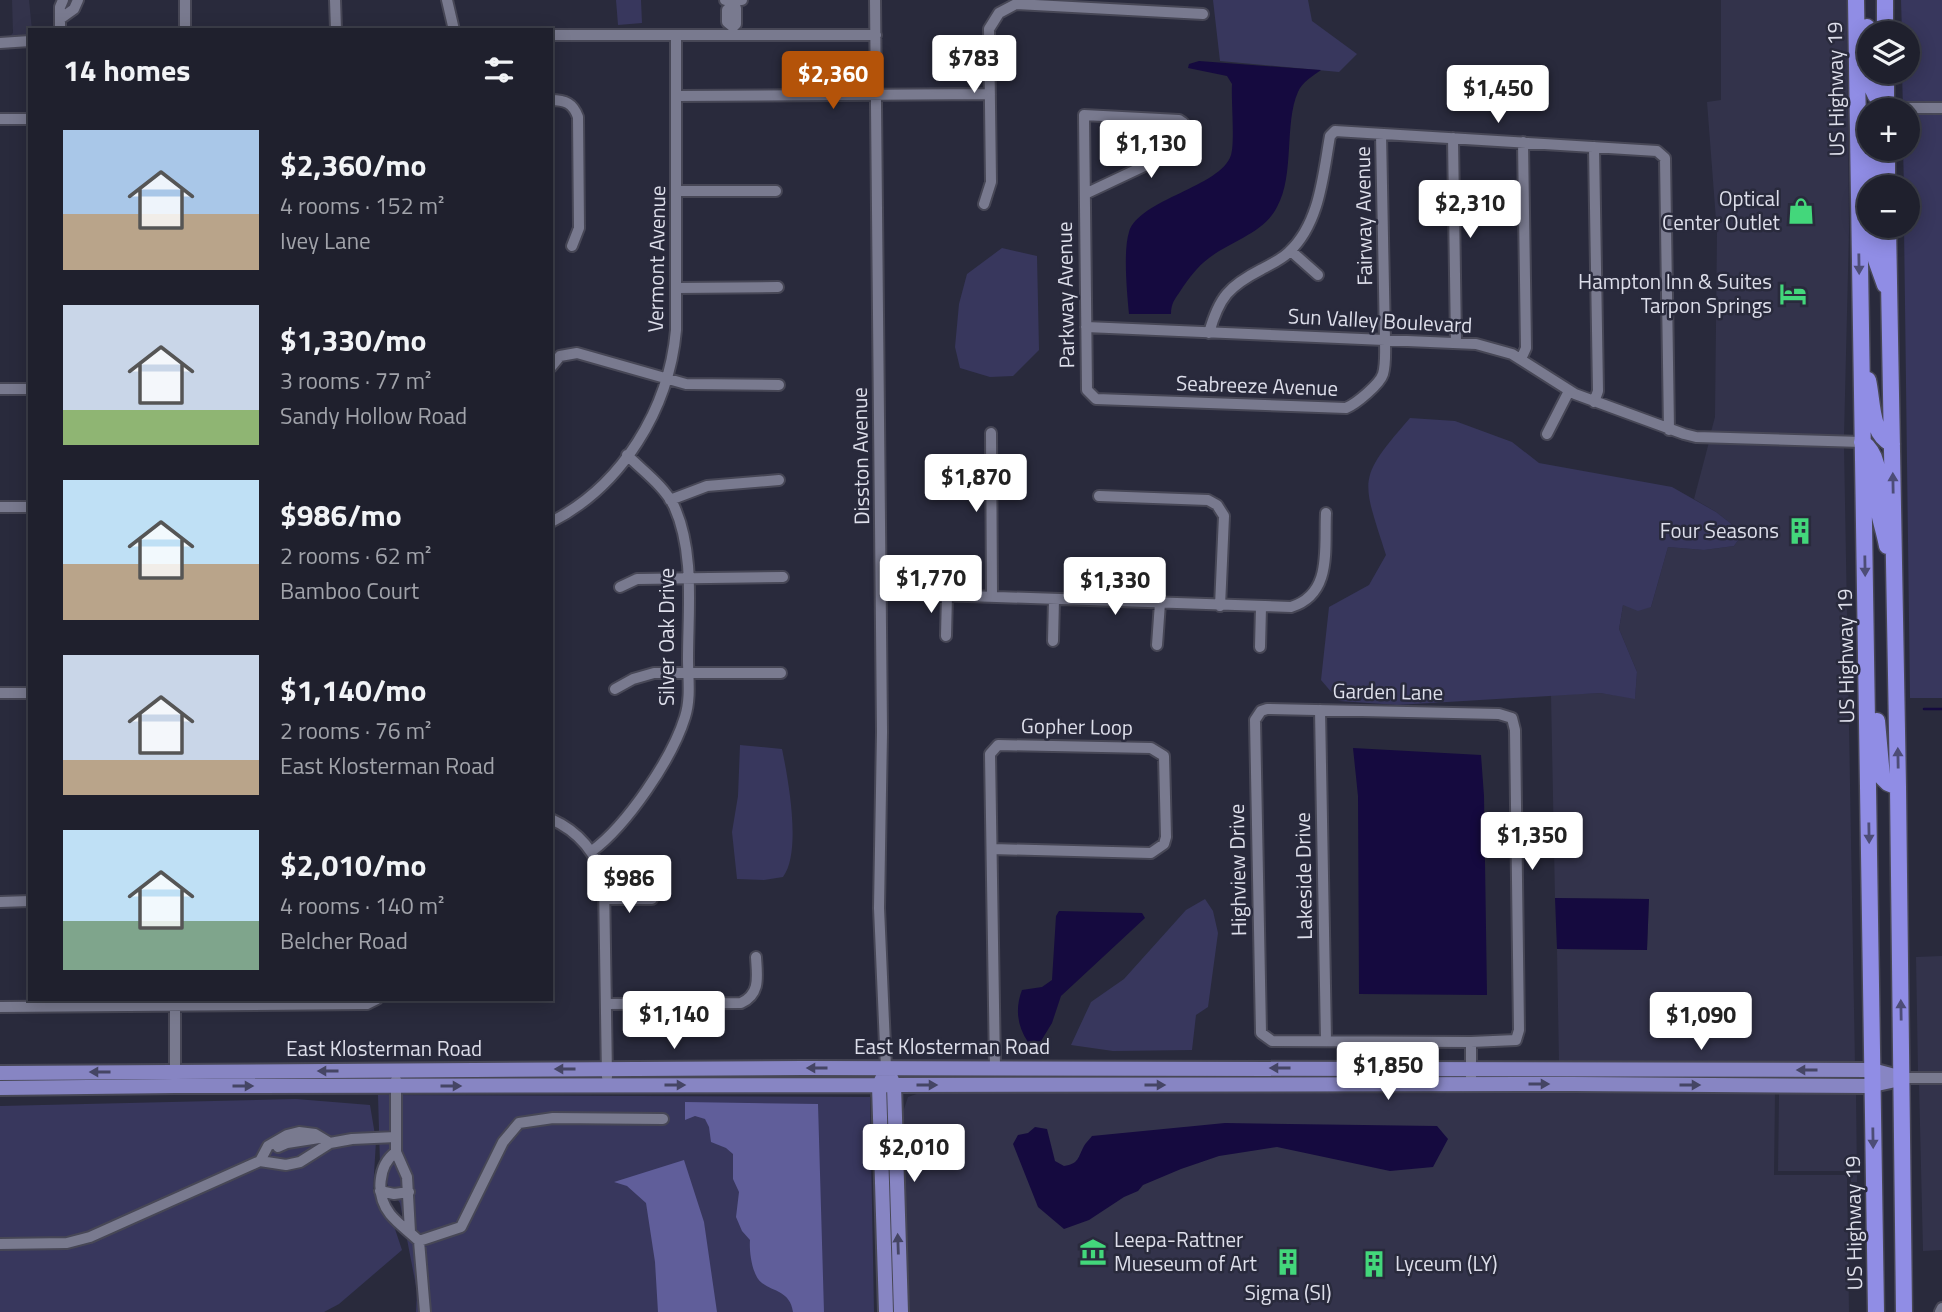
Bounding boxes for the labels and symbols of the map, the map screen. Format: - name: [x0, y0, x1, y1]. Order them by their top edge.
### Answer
- street label: US Highway 19: [1818, 21, 1852, 157]
- pin: $783: [933, 36, 1015, 95]
- pin: $2,360: [776, 52, 890, 111]
- pin: $1,450: [1441, 66, 1555, 125]
- pin: $1,130: [1094, 120, 1208, 180]
- street label: Fairway Avenue: [1346, 146, 1380, 286]
- pin: $2,310: [1413, 180, 1527, 240]
- place label: Optical Center Outlet: [1662, 182, 1781, 238]
- street label: Vermont Avenue: [639, 185, 673, 333]
- shop icon: Optical Center Outlet: [1786, 196, 1816, 226]
- street label: Parkway Avenue: [1048, 221, 1082, 369]
- one-way arrow: [1854, 253, 1865, 275]
- place label: Hampton Inn & Suites Tarpon Springs: [1578, 265, 1772, 321]
- hotel icon: Hampton Inn & Suites Tarpon Springs: [1778, 279, 1808, 309]
- street label: Sun Valley Boulevard: [1287, 299, 1473, 341]
- street label: Seabreeze Avenue: [1175, 366, 1339, 404]
- street label: Disston Avenue: [843, 387, 877, 525]
- pin: $1,870: [919, 454, 1033, 514]
- one-way arrow: [1887, 471, 1898, 493]
- place label: Four Seasons: [1660, 514, 1779, 546]
- building icon: Four Seasons: [1785, 516, 1815, 546]
- one-way arrow: [1859, 555, 1871, 577]
- pin: $1,770: [874, 556, 988, 615]
- pin: $1,330: [1058, 558, 1172, 617]
- street label: Silver Oak Drive: [650, 568, 682, 706]
- street label: US Highway 19: [1828, 588, 1862, 724]
- street label: Garden Lane: [1332, 674, 1444, 708]
- street label: Gopher Loop: [1021, 709, 1133, 743]
- one-way arrow: [1892, 747, 1903, 769]
- street label: Highview Drive: [1220, 803, 1254, 937]
- street label: Lakeside Drive: [1286, 812, 1320, 940]
- pin: $1,350: [1475, 812, 1589, 872]
- one-way arrow: [1863, 822, 1875, 844]
- pin: $986: [588, 856, 670, 915]
- pin: $1,140: [617, 992, 731, 1051]
- pin: $1,090: [1644, 992, 1758, 1052]
- one-way arrow: [1895, 999, 1907, 1021]
- street label: East Klosterman Road: [854, 1030, 1050, 1062]
- street label: East Klosterman Road: [286, 1032, 482, 1064]
- pin: $1,850: [1331, 1042, 1445, 1102]
- one-way arrow: [806, 1062, 828, 1074]
- one-way arrow: [1269, 1062, 1291, 1074]
- one-way arrow: [554, 1063, 576, 1075]
- one-way arrow: [1796, 1064, 1818, 1076]
- one-way arrow: [317, 1065, 339, 1077]
- one-way arrow: [89, 1066, 111, 1078]
- one-way arrow: [1528, 1078, 1550, 1090]
- one-way arrow: [665, 1079, 687, 1091]
- one-way arrow: [917, 1079, 939, 1091]
- one-way arrow: [1144, 1079, 1166, 1091]
- one-way arrow: [1680, 1079, 1702, 1091]
- one-way arrow: [232, 1080, 254, 1092]
- one-way arrow: [440, 1080, 462, 1092]
- pin: $2,010: [857, 1124, 971, 1184]
- one-way arrow: [1867, 1127, 1879, 1149]
- street label: US Highway 19: [1836, 1155, 1870, 1291]
- place label: Leepa-Rattner Mueseum of Art: [1114, 1223, 1258, 1279]
- one-way arrow: [893, 1233, 904, 1255]
- museum icon: Leepa-Rattner Mueseum of Art: [1078, 1237, 1108, 1267]
- building icon: Sigma (SI): [1273, 1247, 1303, 1277]
- place label: Lyceum (LY): [1395, 1247, 1498, 1279]
- building icon: Lyceum (LY): [1359, 1249, 1389, 1279]
- place label: Sigma (SI): [1244, 1276, 1332, 1308]

